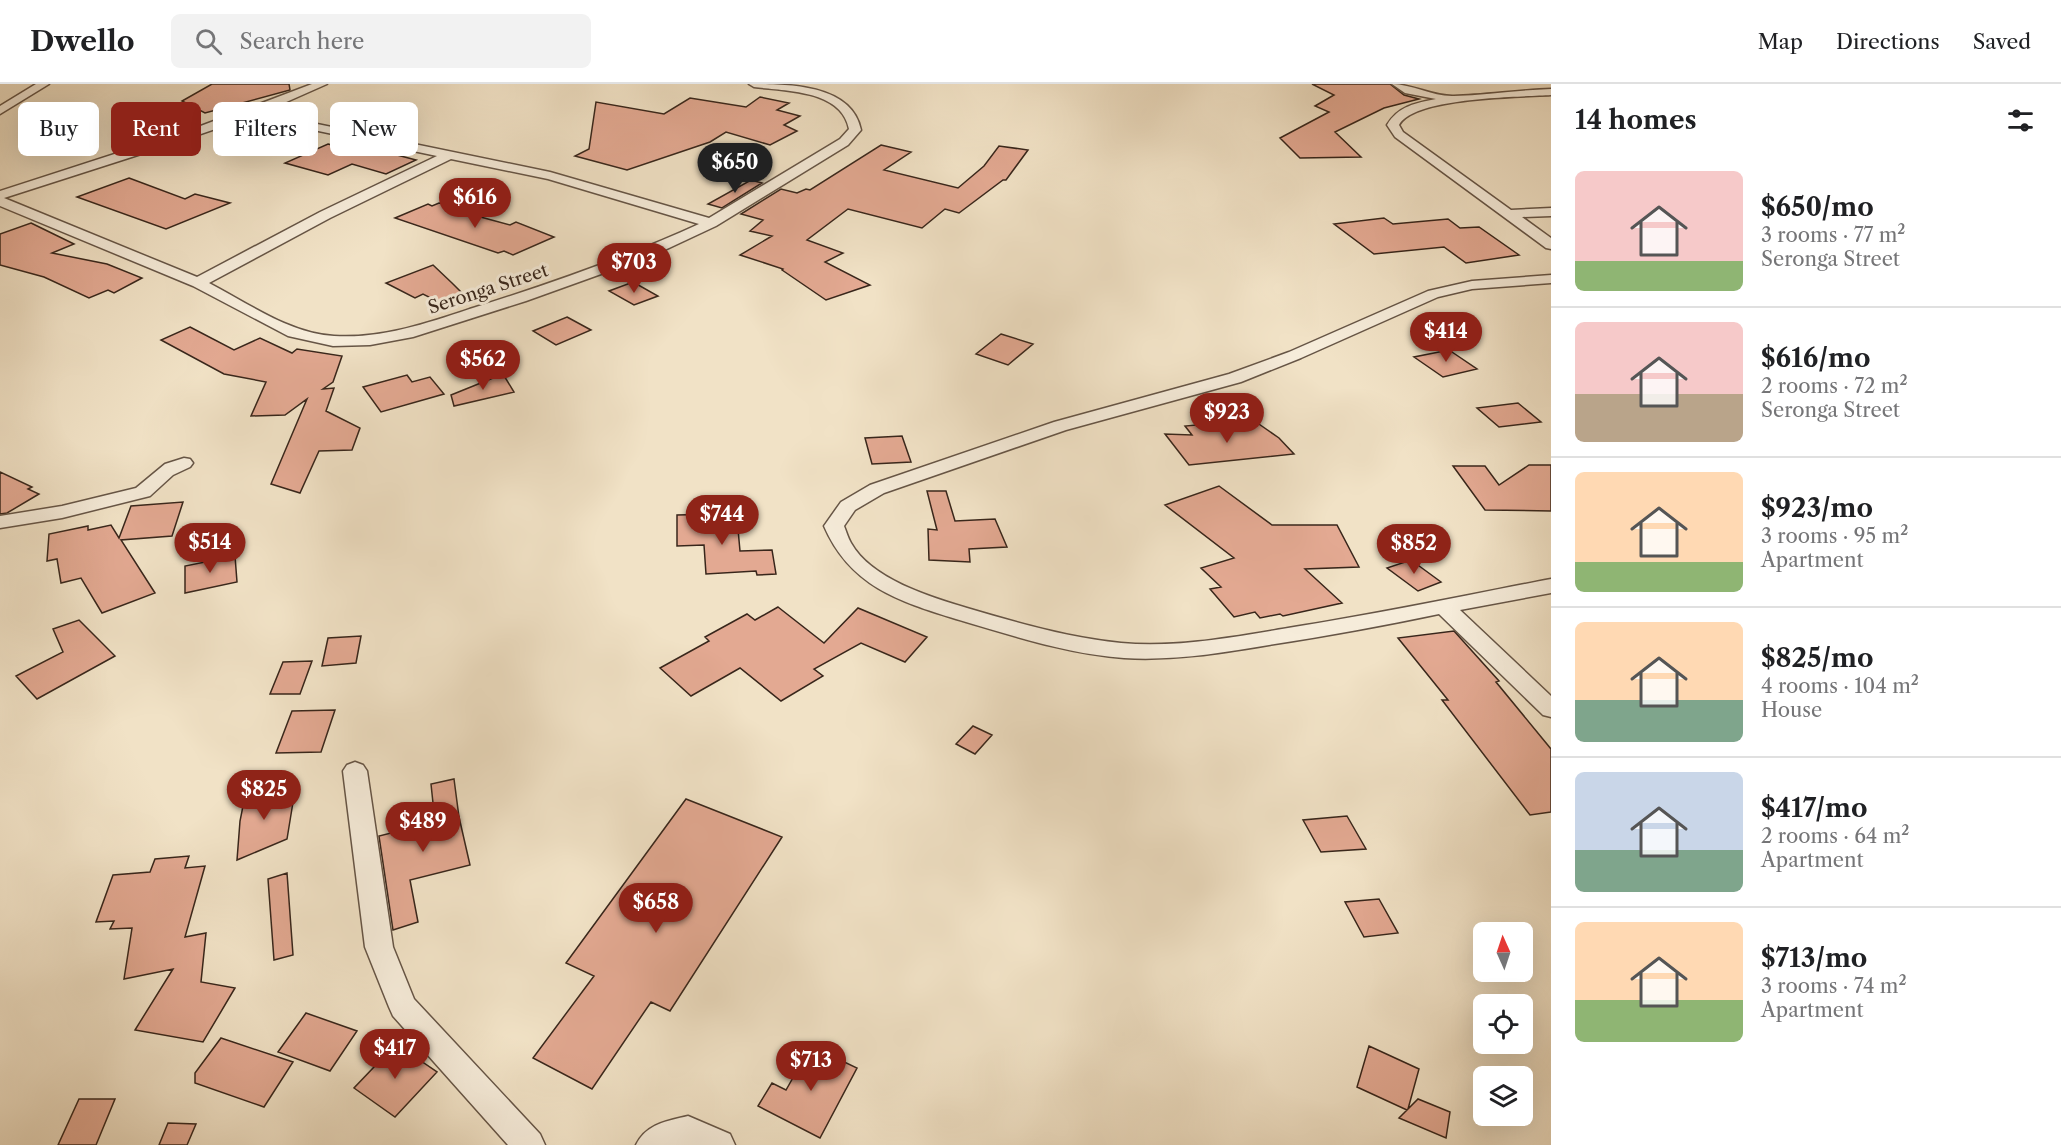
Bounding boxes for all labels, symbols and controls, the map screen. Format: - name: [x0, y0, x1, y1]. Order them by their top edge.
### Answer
- search box: [171, 14, 591, 68]
- text: Dwello: [30, 24, 135, 58]
- icon: search: [192, 25, 225, 58]
- text: Search here: [240, 28, 364, 55]
- text: Map: [1758, 29, 1803, 54]
- text: Directions: [1836, 29, 1940, 54]
- text: Saved: [1973, 29, 2031, 54]
- chip: Buy: [18, 102, 99, 156]
- chip: Rent: [111, 102, 201, 156]
- chip: Filters: [213, 102, 318, 156]
- chip: New: [330, 102, 418, 156]
- text: 14 homes: [1575, 104, 1697, 136]
- icon: filters: [2004, 104, 2037, 137]
- pin: $650: [699, 143, 771, 194]
- text: $650: [712, 150, 758, 174]
- pin: $616: [439, 178, 511, 229]
- text: $616: [453, 185, 497, 209]
- text: $650/mo: [1761, 191, 1874, 223]
- icon: home: [1623, 195, 1695, 267]
- text: 3 rooms · 77 m²: [1761, 223, 1905, 247]
- pin: $703: [598, 243, 670, 294]
- text: Seronga Street: [1761, 247, 1900, 271]
- text: $703: [611, 250, 657, 274]
- street label: Seronga Street: [425, 259, 551, 319]
- pin: $414: [1410, 312, 1482, 363]
- text: $414: [1424, 319, 1468, 343]
- pin: $562: [447, 340, 519, 391]
- text: $616/mo: [1761, 342, 1870, 374]
- icon: home: [1623, 346, 1695, 418]
- text: $562: [460, 347, 506, 371]
- text: 2 rooms · 72 m²: [1761, 374, 1908, 398]
- pin: $923: [1191, 393, 1263, 444]
- text: Seronga Street: [1761, 398, 1900, 422]
- text: $923: [1204, 400, 1250, 424]
- text: $923/mo: [1761, 492, 1873, 524]
- pin: $744: [686, 495, 758, 546]
- icon: home: [1623, 496, 1695, 568]
- text: $744: [700, 502, 744, 526]
- pin: $514: [174, 523, 246, 574]
- pin: $852: [1378, 524, 1450, 575]
- text: 3 rooms · 95 m²: [1761, 524, 1908, 548]
- text: $514: [188, 530, 232, 554]
- text: $852: [1391, 531, 1437, 555]
- text: Apartment: [1761, 548, 1864, 572]
- text: $825/mo: [1761, 642, 1873, 674]
- icon: home: [1623, 646, 1695, 718]
- text: 4 rooms · 104 m²: [1761, 674, 1919, 698]
- text: House: [1761, 698, 1822, 722]
- pin: $825: [228, 770, 300, 821]
- text: $825: [241, 777, 287, 801]
- text: $417/mo: [1761, 792, 1868, 824]
- icon: home: [1623, 796, 1695, 868]
- pin: $489: [387, 802, 459, 853]
- text: $489: [399, 809, 447, 833]
- text: 2 rooms · 64 m²: [1761, 824, 1910, 848]
- text: Apartment: [1761, 848, 1864, 872]
- pin: $658: [620, 883, 692, 934]
- text: $658: [633, 890, 679, 914]
- north arrow: [1473, 922, 1533, 982]
- map controls: [1473, 922, 1533, 1126]
- text: $713/mo: [1761, 942, 1867, 974]
- icon: home: [1623, 946, 1695, 1018]
- text: 3 rooms · 74 m²: [1761, 974, 1907, 998]
- button: locate: [1473, 994, 1533, 1054]
- text: Apartment: [1761, 998, 1864, 1022]
- pin: $417: [359, 1029, 431, 1080]
- text: $417: [374, 1036, 416, 1060]
- pin: $713: [775, 1041, 847, 1092]
- text: $713: [790, 1048, 832, 1072]
- button: layers: [1473, 1066, 1533, 1126]

